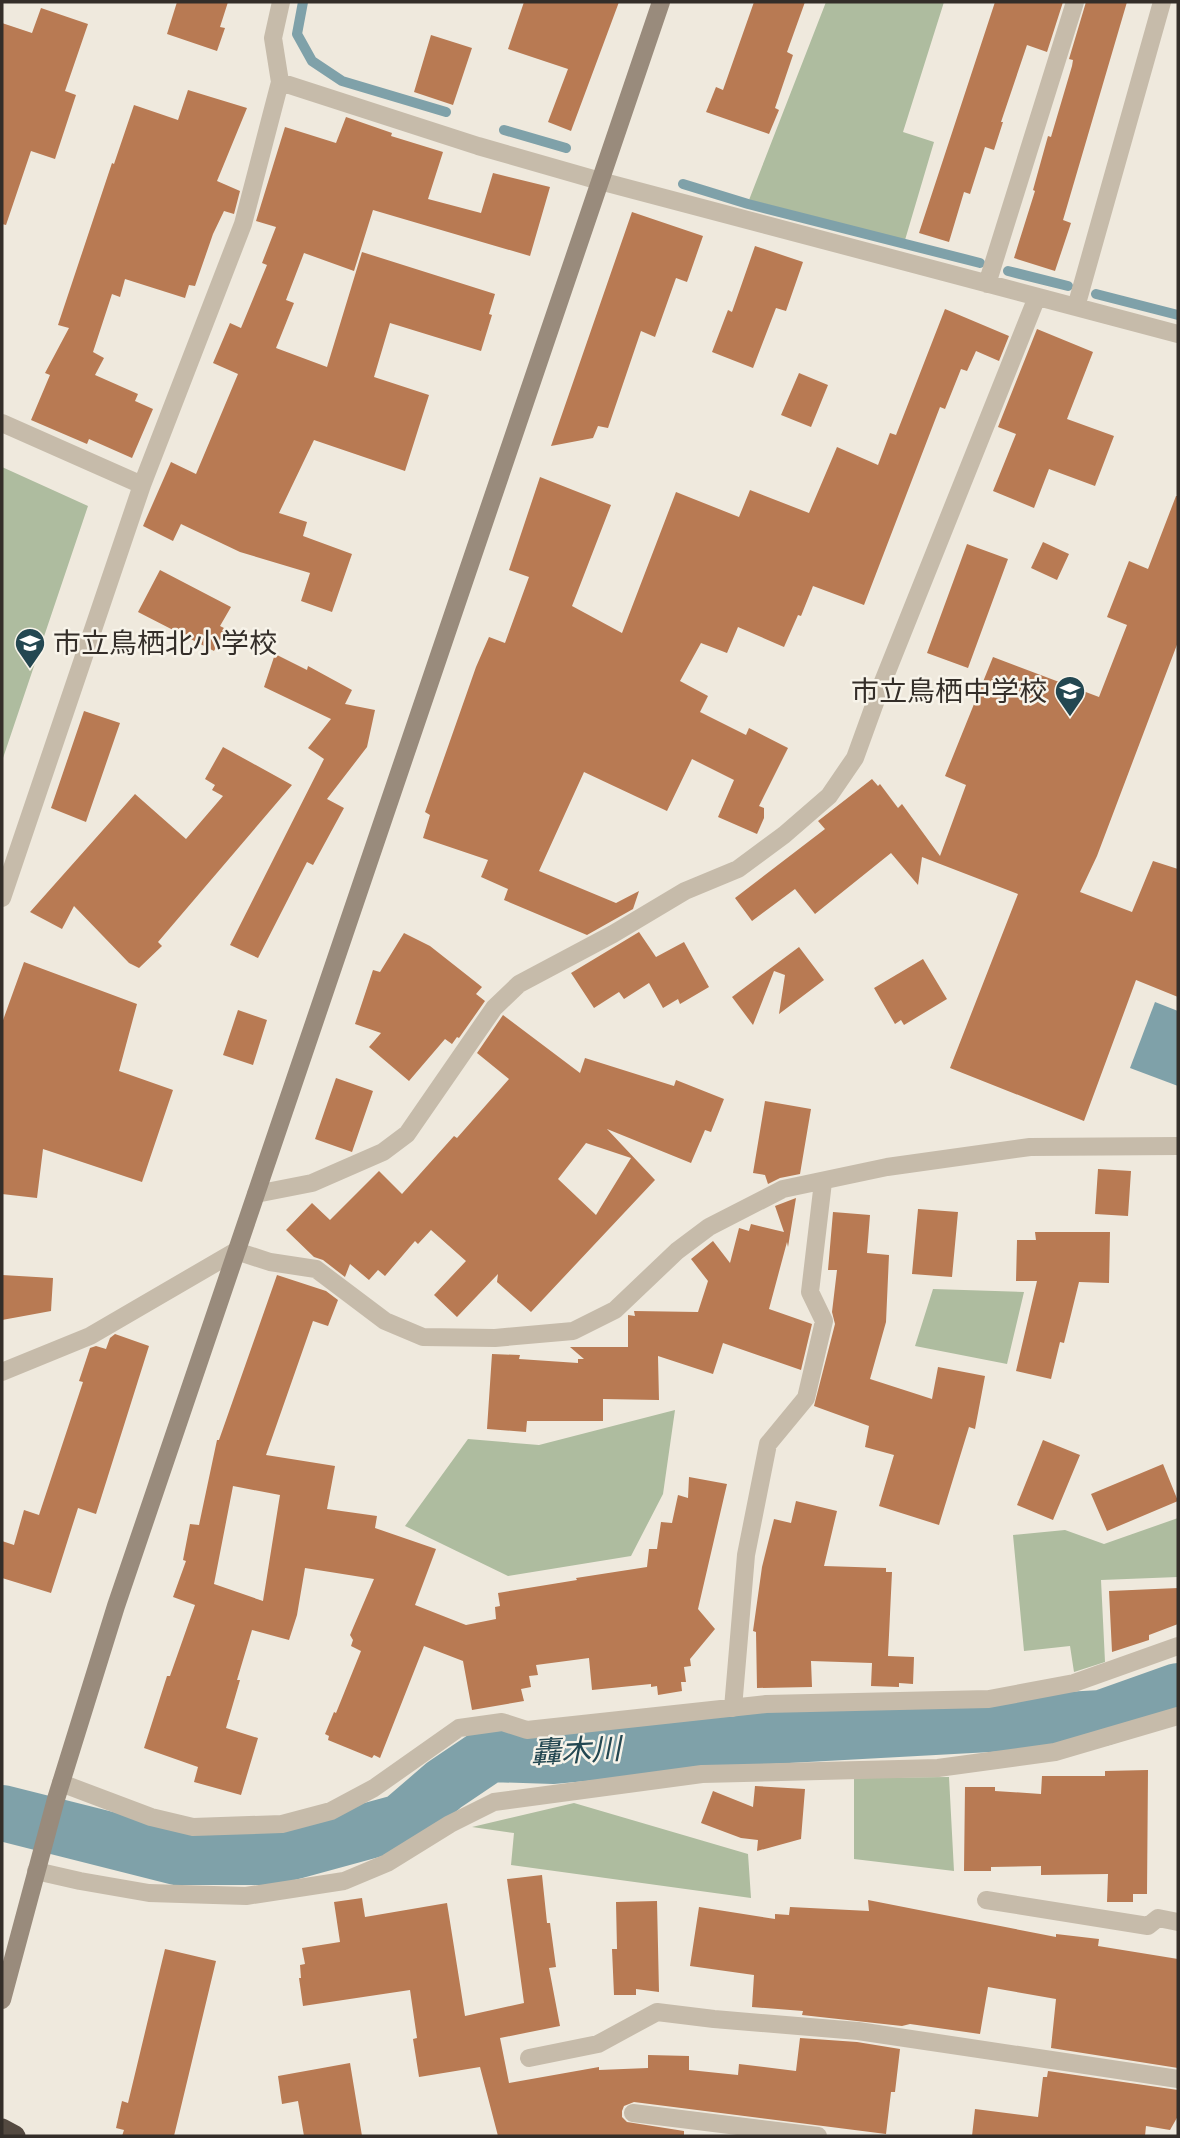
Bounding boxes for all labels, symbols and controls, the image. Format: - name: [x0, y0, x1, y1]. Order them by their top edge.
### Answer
- place label: 市立鳥栖北小学校: [53, 623, 277, 664]
- school or university icon: 市立鳥栖北小学校: [13, 626, 47, 670]
- place label: 市立鳥栖中学校: [851, 671, 1047, 712]
- school or university icon: 市立鳥栖中学校: [1053, 674, 1087, 718]
- water label: 轟木川: [530, 1727, 625, 1774]

